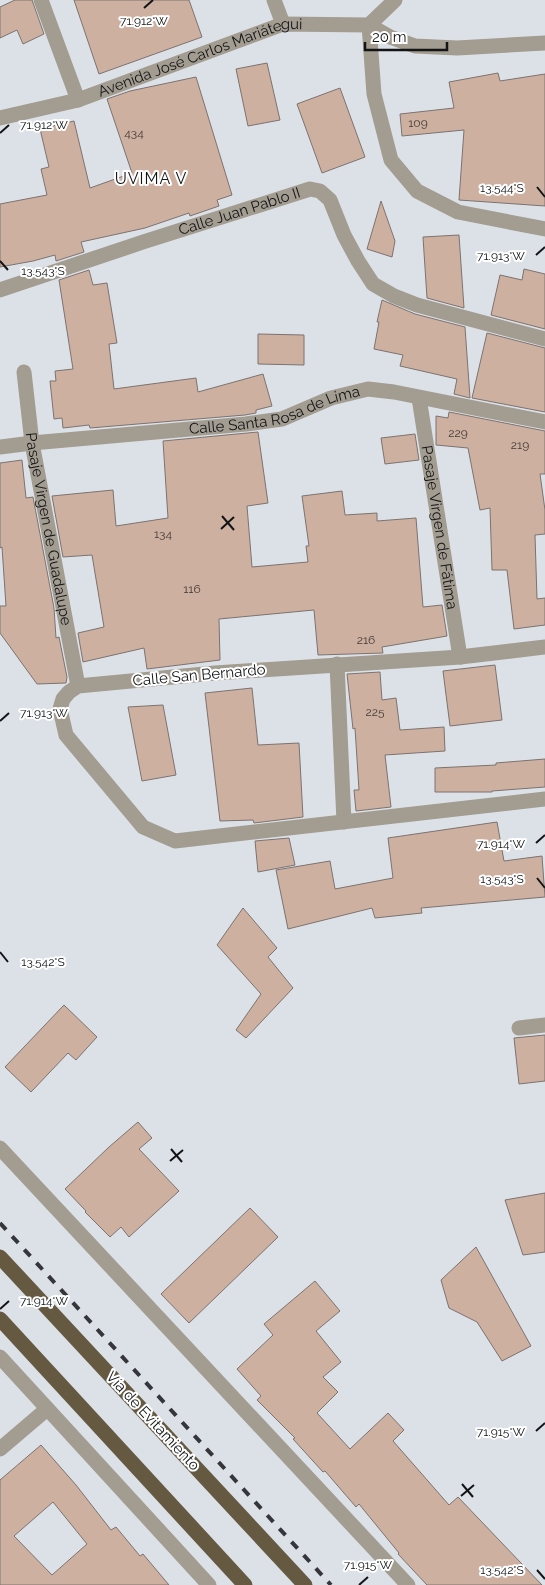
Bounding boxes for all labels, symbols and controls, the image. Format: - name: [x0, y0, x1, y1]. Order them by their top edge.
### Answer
- text: 71.912°W: [120, 14, 168, 28]
- street label: Avenida José Carlos Mariátegui: [95, 15, 302, 101]
- scale bar: [365, 20, 448, 52]
- text: 20 m: [372, 28, 407, 46]
- house number: 109: [408, 116, 428, 130]
- text: 71.912°W: [20, 118, 68, 132]
- house number: 434: [124, 126, 144, 140]
- district label: UVIMA V: [115, 169, 187, 188]
- text: 13.544°S: [480, 181, 524, 195]
- street label: Calle Juan Pablo II: [176, 184, 303, 239]
- text: 71.913°W: [477, 249, 525, 263]
- text: 13.543°S: [21, 264, 65, 278]
- street label: Calle Santa Rosa de Lima: [188, 382, 362, 438]
- house number: 229: [448, 426, 468, 440]
- street label: Pasaje Virgen de Guadalupe: [22, 432, 75, 627]
- house number: 219: [511, 438, 529, 452]
- street label: Pasaje Virgen de Fátima: [418, 444, 461, 611]
- house number: 134: [154, 527, 172, 541]
- house number: 116: [183, 582, 201, 596]
- house number: 216: [357, 633, 375, 647]
- street label: Calle San Bernardo: [132, 660, 266, 690]
- house number: 225: [365, 705, 385, 719]
- text: 71.913°W: [20, 706, 68, 720]
- text: 71.914°W: [477, 837, 526, 851]
- text: 13.543°S: [480, 872, 524, 886]
- text: 13.542°S: [21, 955, 65, 969]
- text: 71.914°W: [20, 1294, 69, 1308]
- street label: Vía de Evitamiento: [102, 1368, 204, 1474]
- text: 71.915°W: [477, 1425, 526, 1439]
- text: 71.915°W: [344, 1558, 393, 1572]
- text: 13.542°S: [480, 1563, 524, 1577]

